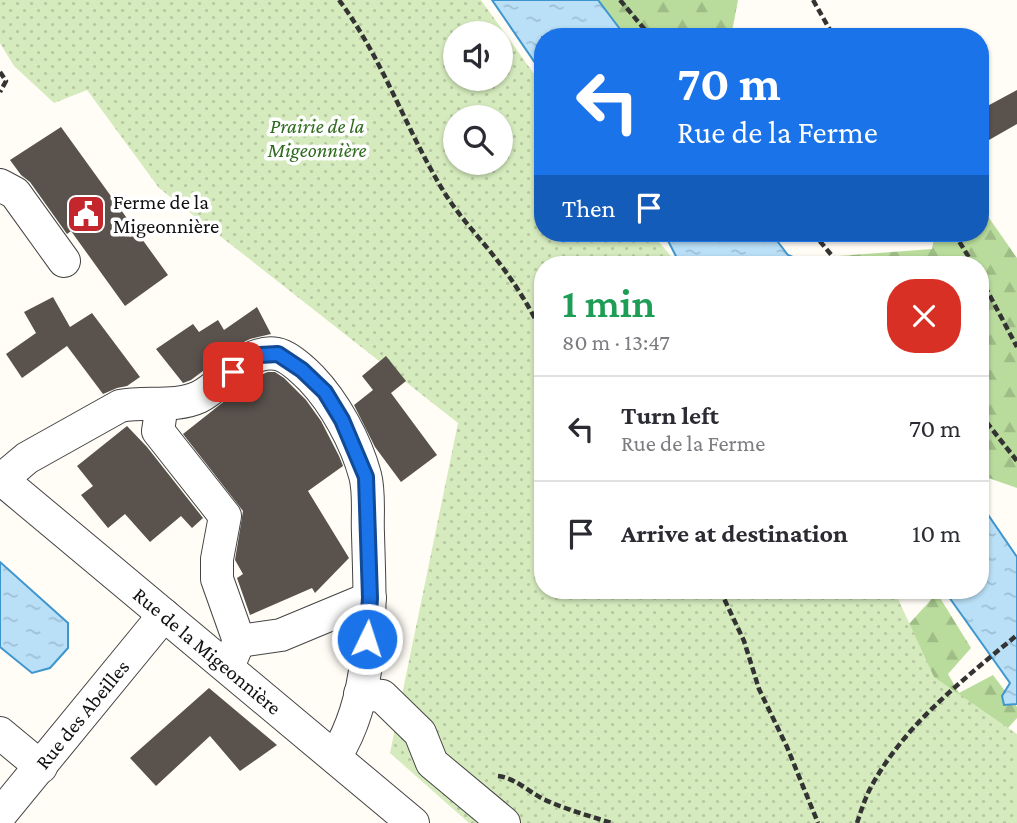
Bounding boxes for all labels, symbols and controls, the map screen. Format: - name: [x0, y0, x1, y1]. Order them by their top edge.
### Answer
- map controls: [443, 21, 513, 175]
- button: sound: [443, 21, 513, 91]
- icon: left: [562, 56, 653, 147]
- text: 70 m: [677, 56, 781, 111]
- button: search: [443, 105, 513, 175]
- park label: Prairie de la Migeonnière: [266, 114, 367, 162]
- text: Rue de la Ferme: [677, 114, 878, 150]
- icon: arrive: [630, 189, 668, 227]
- place label: Ferme de la Migeonnière: [113, 190, 219, 238]
- public building icon: Ferme de la Migeonnière: [65, 193, 107, 235]
- text: Then: [562, 194, 616, 223]
- text: 1 min: [562, 279, 655, 326]
- button: close: [887, 279, 961, 353]
- text: 80 m · 13:47: [562, 329, 670, 355]
- pin: [203, 342, 263, 402]
- icon: arrive: [214, 353, 252, 391]
- text: Turn left: [621, 401, 719, 430]
- icon: left: [562, 410, 600, 448]
- text: 70 m: [909, 414, 961, 443]
- text: Rue de la Ferme: [621, 430, 765, 456]
- icon: arrive: [562, 515, 600, 553]
- text: Arrive at destination: [621, 519, 848, 548]
- text: 10 m: [912, 519, 961, 548]
- street label: Rue de la Migeonnière: [128, 582, 286, 720]
- position arrow: [330, 602, 404, 676]
- street label: Rue des Abeilles: [31, 655, 134, 774]

